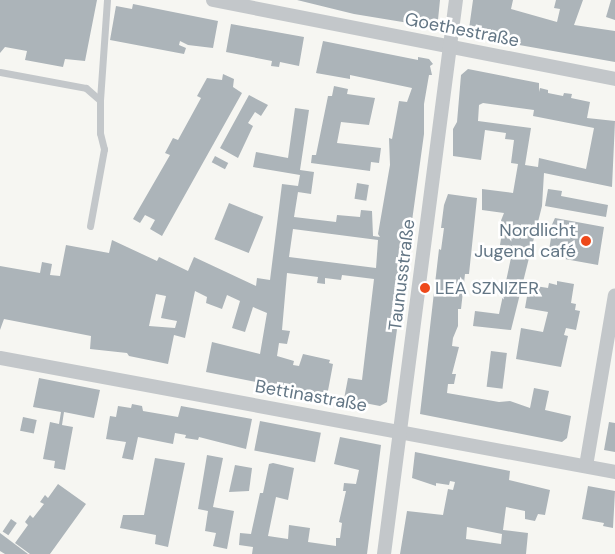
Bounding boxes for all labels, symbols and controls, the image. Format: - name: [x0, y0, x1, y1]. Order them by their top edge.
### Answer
- street label: Goethestraße: [403, 8, 521, 52]
- street label: Taunusstraße: [384, 218, 420, 332]
- place label: Nordlicht Jugend café: [474, 220, 576, 262]
- marker: Nordlicht Jugend café: [580, 235, 592, 247]
- place label: LEA SZNIZER: [435, 277, 539, 299]
- marker: LEA SZNIZER: [419, 282, 431, 294]
- street label: Bettinastraße: [253, 376, 369, 416]

